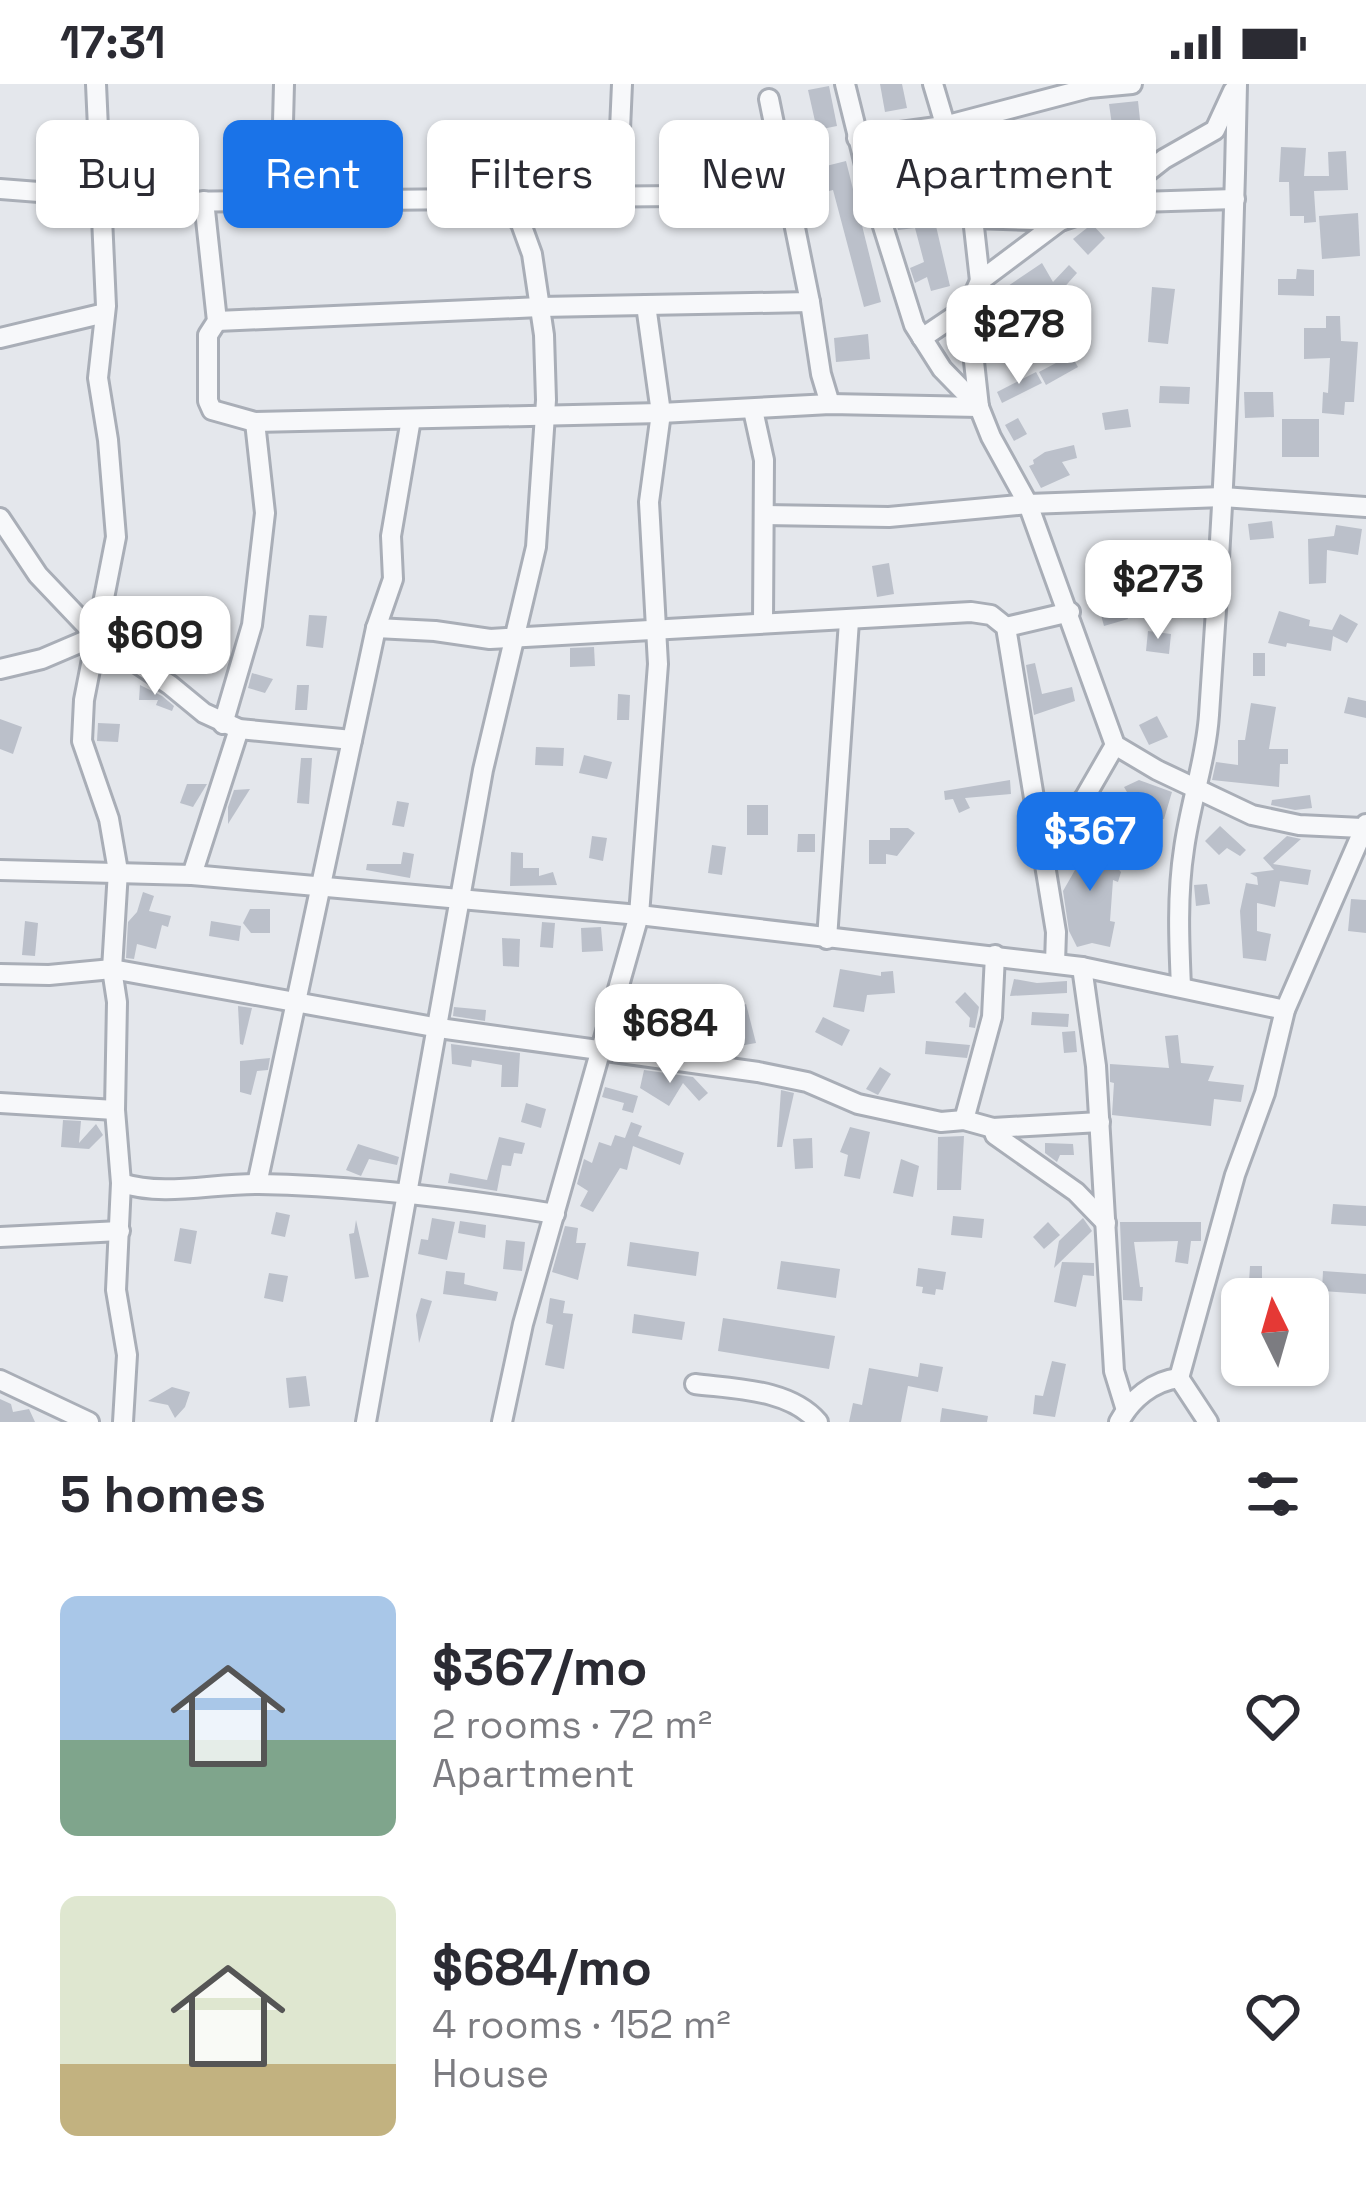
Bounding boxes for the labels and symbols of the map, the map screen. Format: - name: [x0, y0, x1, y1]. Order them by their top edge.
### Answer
- pin: $278: [948, 285, 1090, 387]
- pin: $273: [1087, 540, 1229, 642]
- pin: $609: [84, 596, 226, 698]
- pin: $367: [1019, 792, 1161, 894]
- pin: $684: [599, 984, 741, 1086]
- north arrow: [1221, 1278, 1329, 1386]

